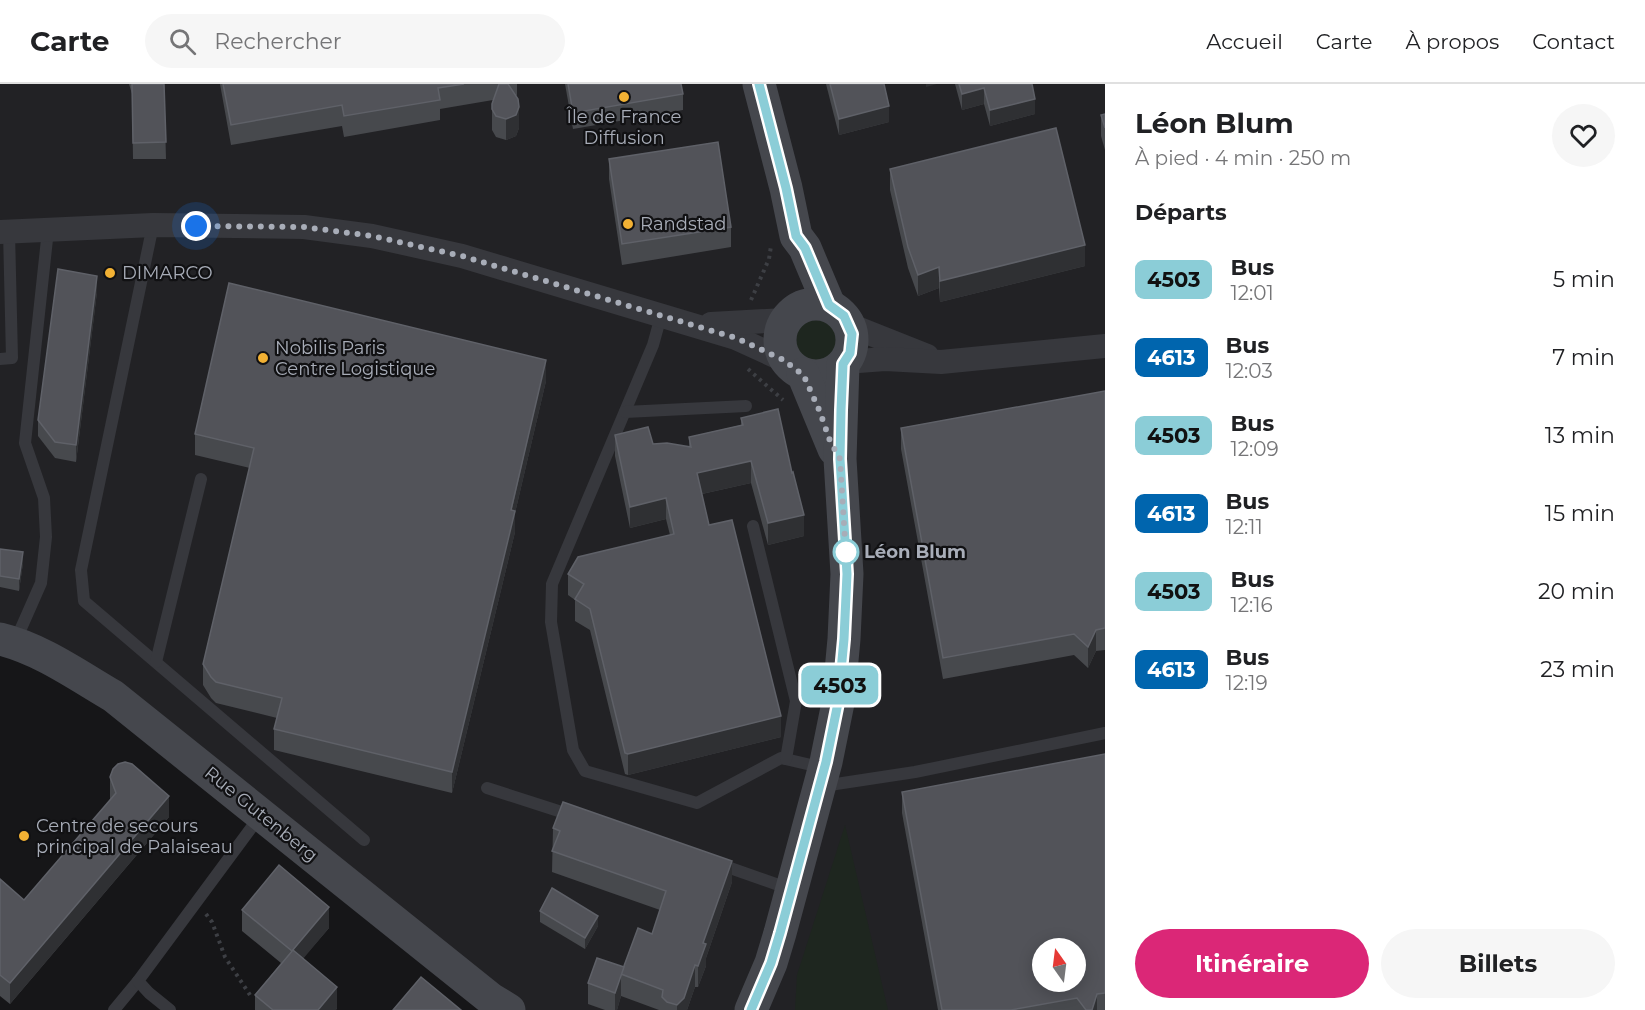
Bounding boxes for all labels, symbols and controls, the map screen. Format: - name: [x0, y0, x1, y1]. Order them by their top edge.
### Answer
- search box: [145, 14, 565, 68]
- text: Carte: [30, 24, 109, 58]
- icon: search: [166, 25, 199, 58]
- text: Rechercher: [214, 28, 342, 55]
- text: Accueil: [1206, 29, 1283, 54]
- text: Carte: [1316, 29, 1372, 54]
- text: À propos: [1405, 29, 1499, 54]
- text: Contact: [1532, 29, 1615, 54]
- marker: Île de France Diffusion: [617, 90, 631, 104]
- button: heart: [1552, 104, 1615, 167]
- place label: Île de France Diffusion: [566, 106, 682, 149]
- text: Léon Blum: [1135, 106, 1294, 140]
- text: À pied · 4 min · 250 m: [1135, 146, 1351, 170]
- text: Départs: [1135, 199, 1227, 226]
- your location: [181, 211, 211, 241]
- place label: Randstad: [640, 213, 726, 235]
- marker: Randstad: [621, 217, 635, 231]
- text: Bus: [1230, 254, 1274, 281]
- place label: DIMARCO: [122, 262, 213, 284]
- marker: DIMARCO: [103, 266, 117, 280]
- text: 5 min: [1553, 266, 1615, 293]
- text: 4503: [1147, 267, 1200, 292]
- text: 12:01: [1230, 281, 1274, 305]
- text: Bus: [1226, 332, 1269, 359]
- place label: Nobilis Paris Centre Logistique: [275, 337, 435, 380]
- text: 7 min: [1552, 344, 1615, 371]
- text: 4613: [1147, 345, 1196, 370]
- marker: Nobilis Paris Centre Logistique: [256, 351, 270, 365]
- text: 12:03: [1226, 359, 1273, 383]
- text: Bus: [1230, 410, 1274, 437]
- text: 13 min: [1545, 422, 1615, 449]
- text: 4503: [1147, 423, 1200, 448]
- text: 12:09: [1230, 437, 1279, 461]
- text: Bus: [1226, 488, 1269, 515]
- text: 15 min: [1545, 500, 1615, 527]
- text: 4613: [1147, 501, 1196, 526]
- text: 12:11: [1226, 515, 1263, 539]
- marker: Léon Blum: [833, 539, 859, 565]
- place label: Léon Blum: [864, 541, 966, 563]
- text: Bus: [1230, 566, 1274, 593]
- text: 20 min: [1538, 578, 1615, 605]
- text: 4503: [1147, 579, 1200, 604]
- text: 12:16: [1230, 593, 1273, 617]
- text: Bus: [1226, 644, 1269, 671]
- text: 23 min: [1540, 656, 1615, 683]
- text: 4613: [1147, 657, 1196, 682]
- line badge: 4503: [798, 666, 882, 704]
- text: 12:19: [1226, 671, 1268, 695]
- text: 4503: [813, 673, 867, 698]
- street label: Rue Gutenberg: [200, 762, 322, 866]
- place label: Centre de secours principal de Palaiseau: [36, 815, 233, 858]
- marker: Centre de secours principal de Palaiseau: [17, 829, 31, 843]
- button: Itinéraire: [1135, 929, 1369, 998]
- button: Billets: [1381, 929, 1615, 998]
- north arrow: [1032, 938, 1086, 992]
- map controls: [1032, 938, 1086, 992]

